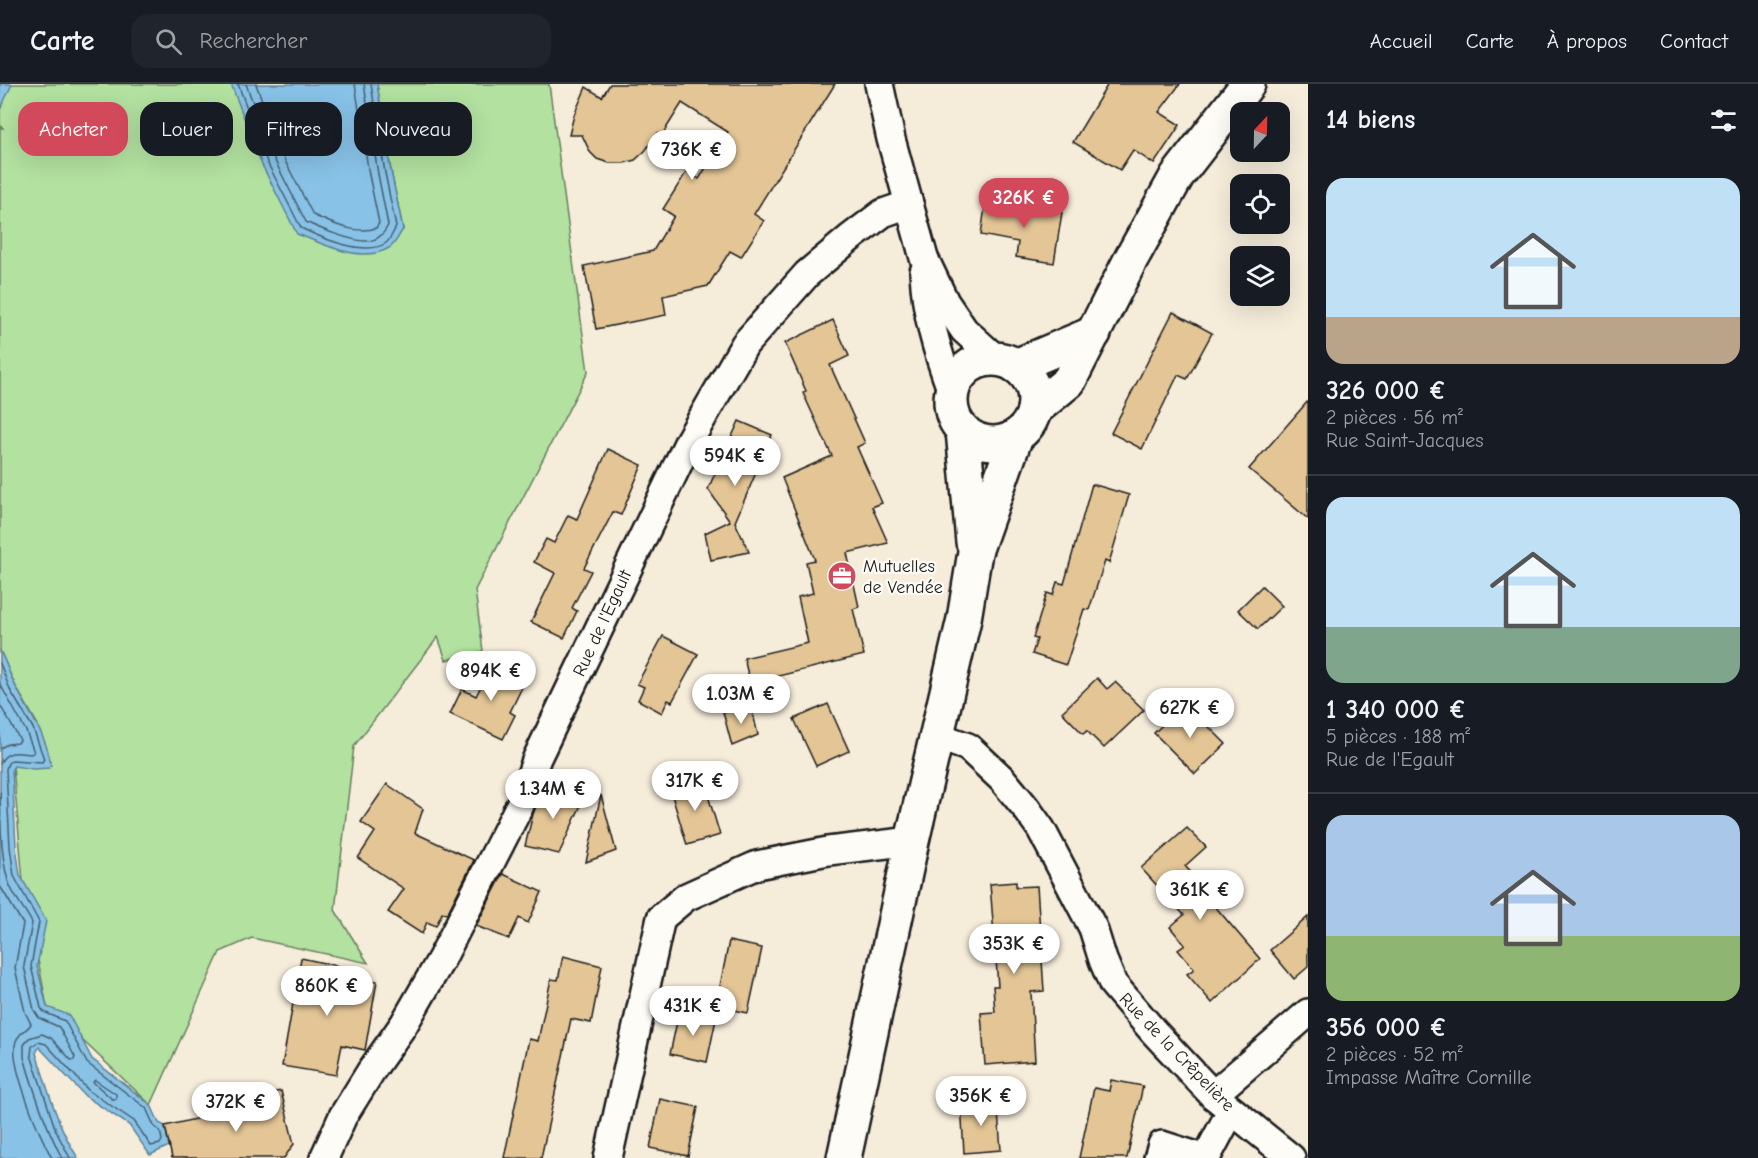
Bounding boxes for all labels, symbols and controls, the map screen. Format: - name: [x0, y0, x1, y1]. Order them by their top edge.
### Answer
- search box: [131, 14, 551, 68]
- text: Carte: [30, 25, 95, 57]
- icon: search: [152, 25, 185, 58]
- text: Rechercher: [200, 28, 307, 54]
- text: Accueil: [1370, 29, 1433, 53]
- text: Carte: [1466, 29, 1514, 53]
- text: À propos: [1547, 29, 1627, 53]
- text: Contact: [1660, 29, 1728, 53]
- chip: Acheter: [18, 102, 128, 156]
- chip: Louer: [140, 102, 233, 156]
- chip: Filtres: [245, 102, 342, 156]
- chip: Nouveau: [354, 102, 472, 156]
- north arrow: [1230, 102, 1290, 162]
- map controls: [1230, 102, 1290, 306]
- icon: filters: [1707, 104, 1740, 137]
- text: 14 biens: [1326, 105, 1415, 135]
- pin: 736K €: [643, 130, 741, 181]
- text: 736K €: [661, 138, 723, 161]
- button: locate: [1230, 174, 1290, 234]
- pin: 326K €: [975, 178, 1073, 229]
- text: 326K €: [993, 186, 1055, 209]
- icon: home: [1479, 217, 1587, 325]
- button: layers: [1230, 246, 1290, 306]
- text: 326 000 €: [1326, 376, 1446, 406]
- text: 2 pièces · 56 m²: [1326, 406, 1463, 429]
- text: Rue Saint-Jacques: [1326, 429, 1484, 452]
- pin: 594K €: [686, 436, 784, 487]
- text: 594K €: [704, 444, 766, 467]
- icon: home: [1479, 536, 1587, 644]
- place label: Mutuelles de Vendée: [863, 556, 943, 598]
- office icon: Mutuelles de Vendée: [826, 560, 858, 592]
- street label: Rue de l'Egault: [569, 566, 637, 680]
- pin: 894K €: [442, 651, 540, 702]
- text: 894K €: [460, 659, 522, 682]
- pin: 1.03M €: [686, 674, 796, 725]
- text: 1.03M €: [706, 682, 776, 705]
- pin: 627K €: [1141, 688, 1239, 739]
- text: 1 340 000 €: [1326, 695, 1466, 725]
- text: 627K €: [1159, 696, 1221, 719]
- text: 5 pièces · 188 m²: [1326, 725, 1470, 748]
- text: Rue de l'Egault: [1326, 748, 1454, 771]
- pin: 317K €: [646, 761, 744, 812]
- pin: 1.34M €: [498, 769, 608, 820]
- text: 317K €: [666, 769, 724, 792]
- text: 1.34M €: [519, 777, 587, 800]
- icon: home: [1479, 854, 1587, 962]
- pin: 361K €: [1151, 870, 1249, 921]
- text: 361K €: [1170, 878, 1230, 901]
- pin: 353K €: [965, 924, 1063, 975]
- text: 353K €: [983, 932, 1045, 955]
- pin: 860K €: [278, 966, 376, 1017]
- text: 860K €: [295, 974, 359, 997]
- pin: 431K €: [644, 986, 742, 1037]
- street label: Rue de la Crêpelière: [1115, 989, 1239, 1116]
- text: 431K €: [663, 994, 723, 1017]
- text: 356 000 €: [1326, 1013, 1447, 1043]
- text: 2 pièces · 52 m²: [1326, 1043, 1463, 1066]
- text: Impasse Maître Cornille: [1326, 1066, 1531, 1089]
- pin: 356K €: [932, 1076, 1030, 1127]
- pin: 372K €: [187, 1082, 285, 1133]
- text: 356K €: [949, 1084, 1013, 1107]
- text: 372K €: [206, 1090, 266, 1113]

